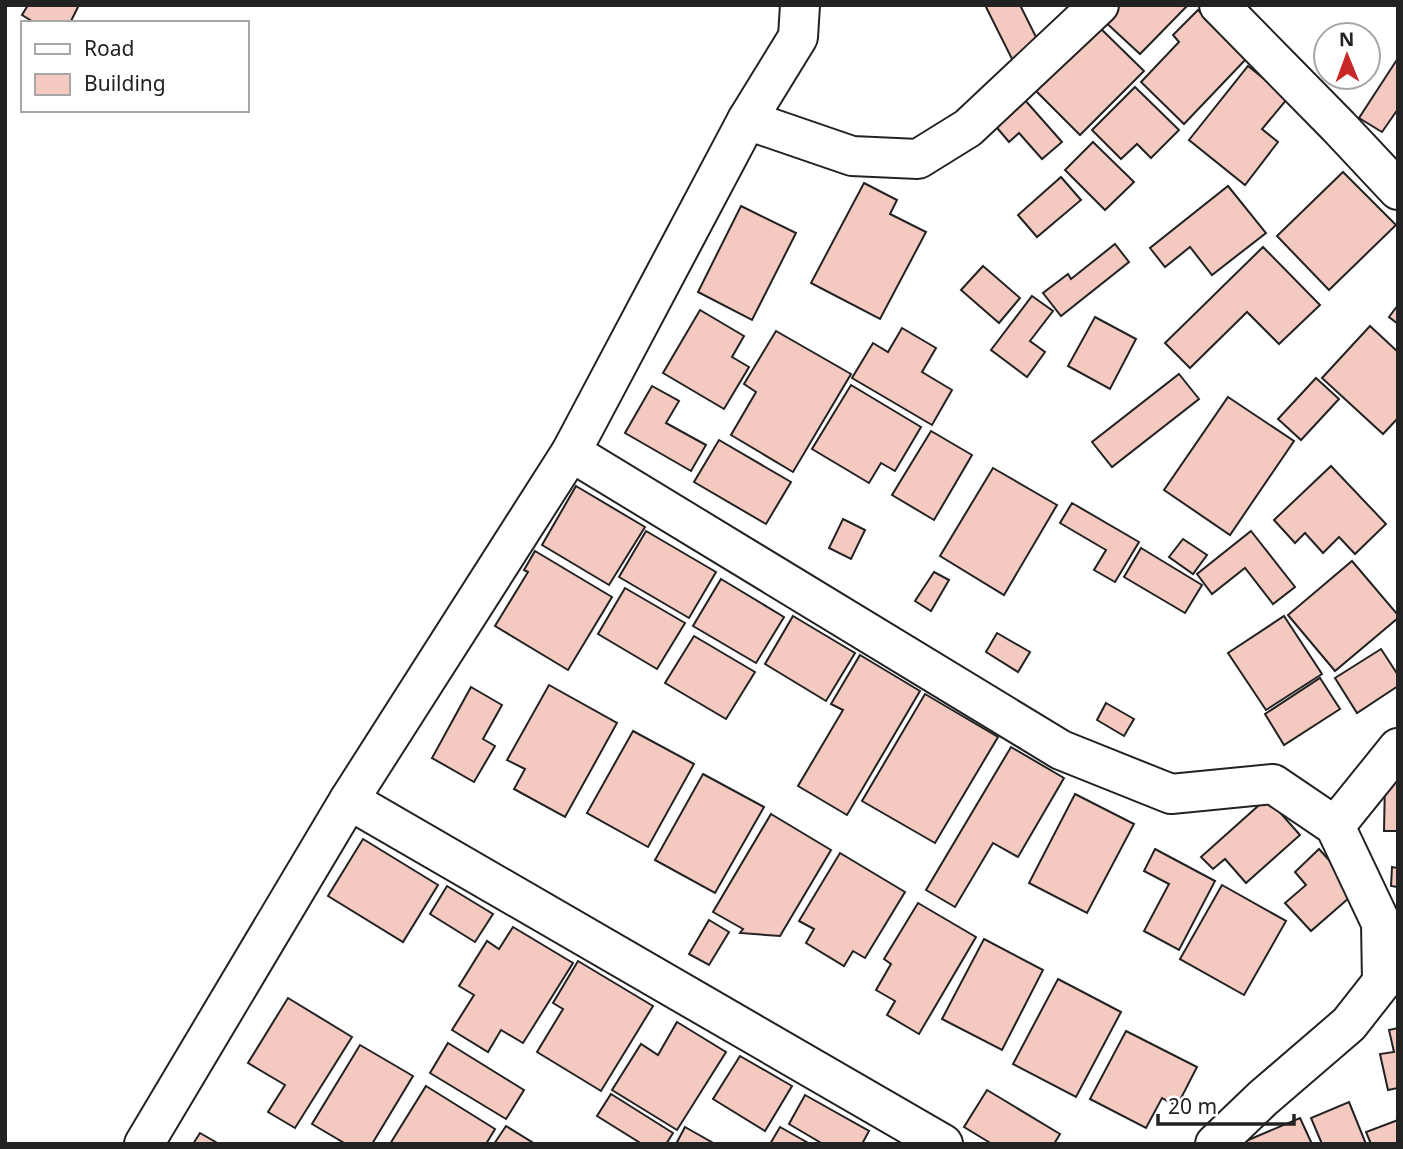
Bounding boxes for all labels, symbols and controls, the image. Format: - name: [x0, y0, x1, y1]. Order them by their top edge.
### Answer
- legend: [21, 21, 248, 112]
- north arrow: [1312, 21, 1382, 91]
- text: N: [1339, 26, 1355, 52]
- text: Road: [84, 34, 134, 62]
- text: Building: [84, 69, 166, 97]
- scale bar: [1158, 1082, 1294, 1126]
- text: 20 m: [1168, 1092, 1217, 1120]

